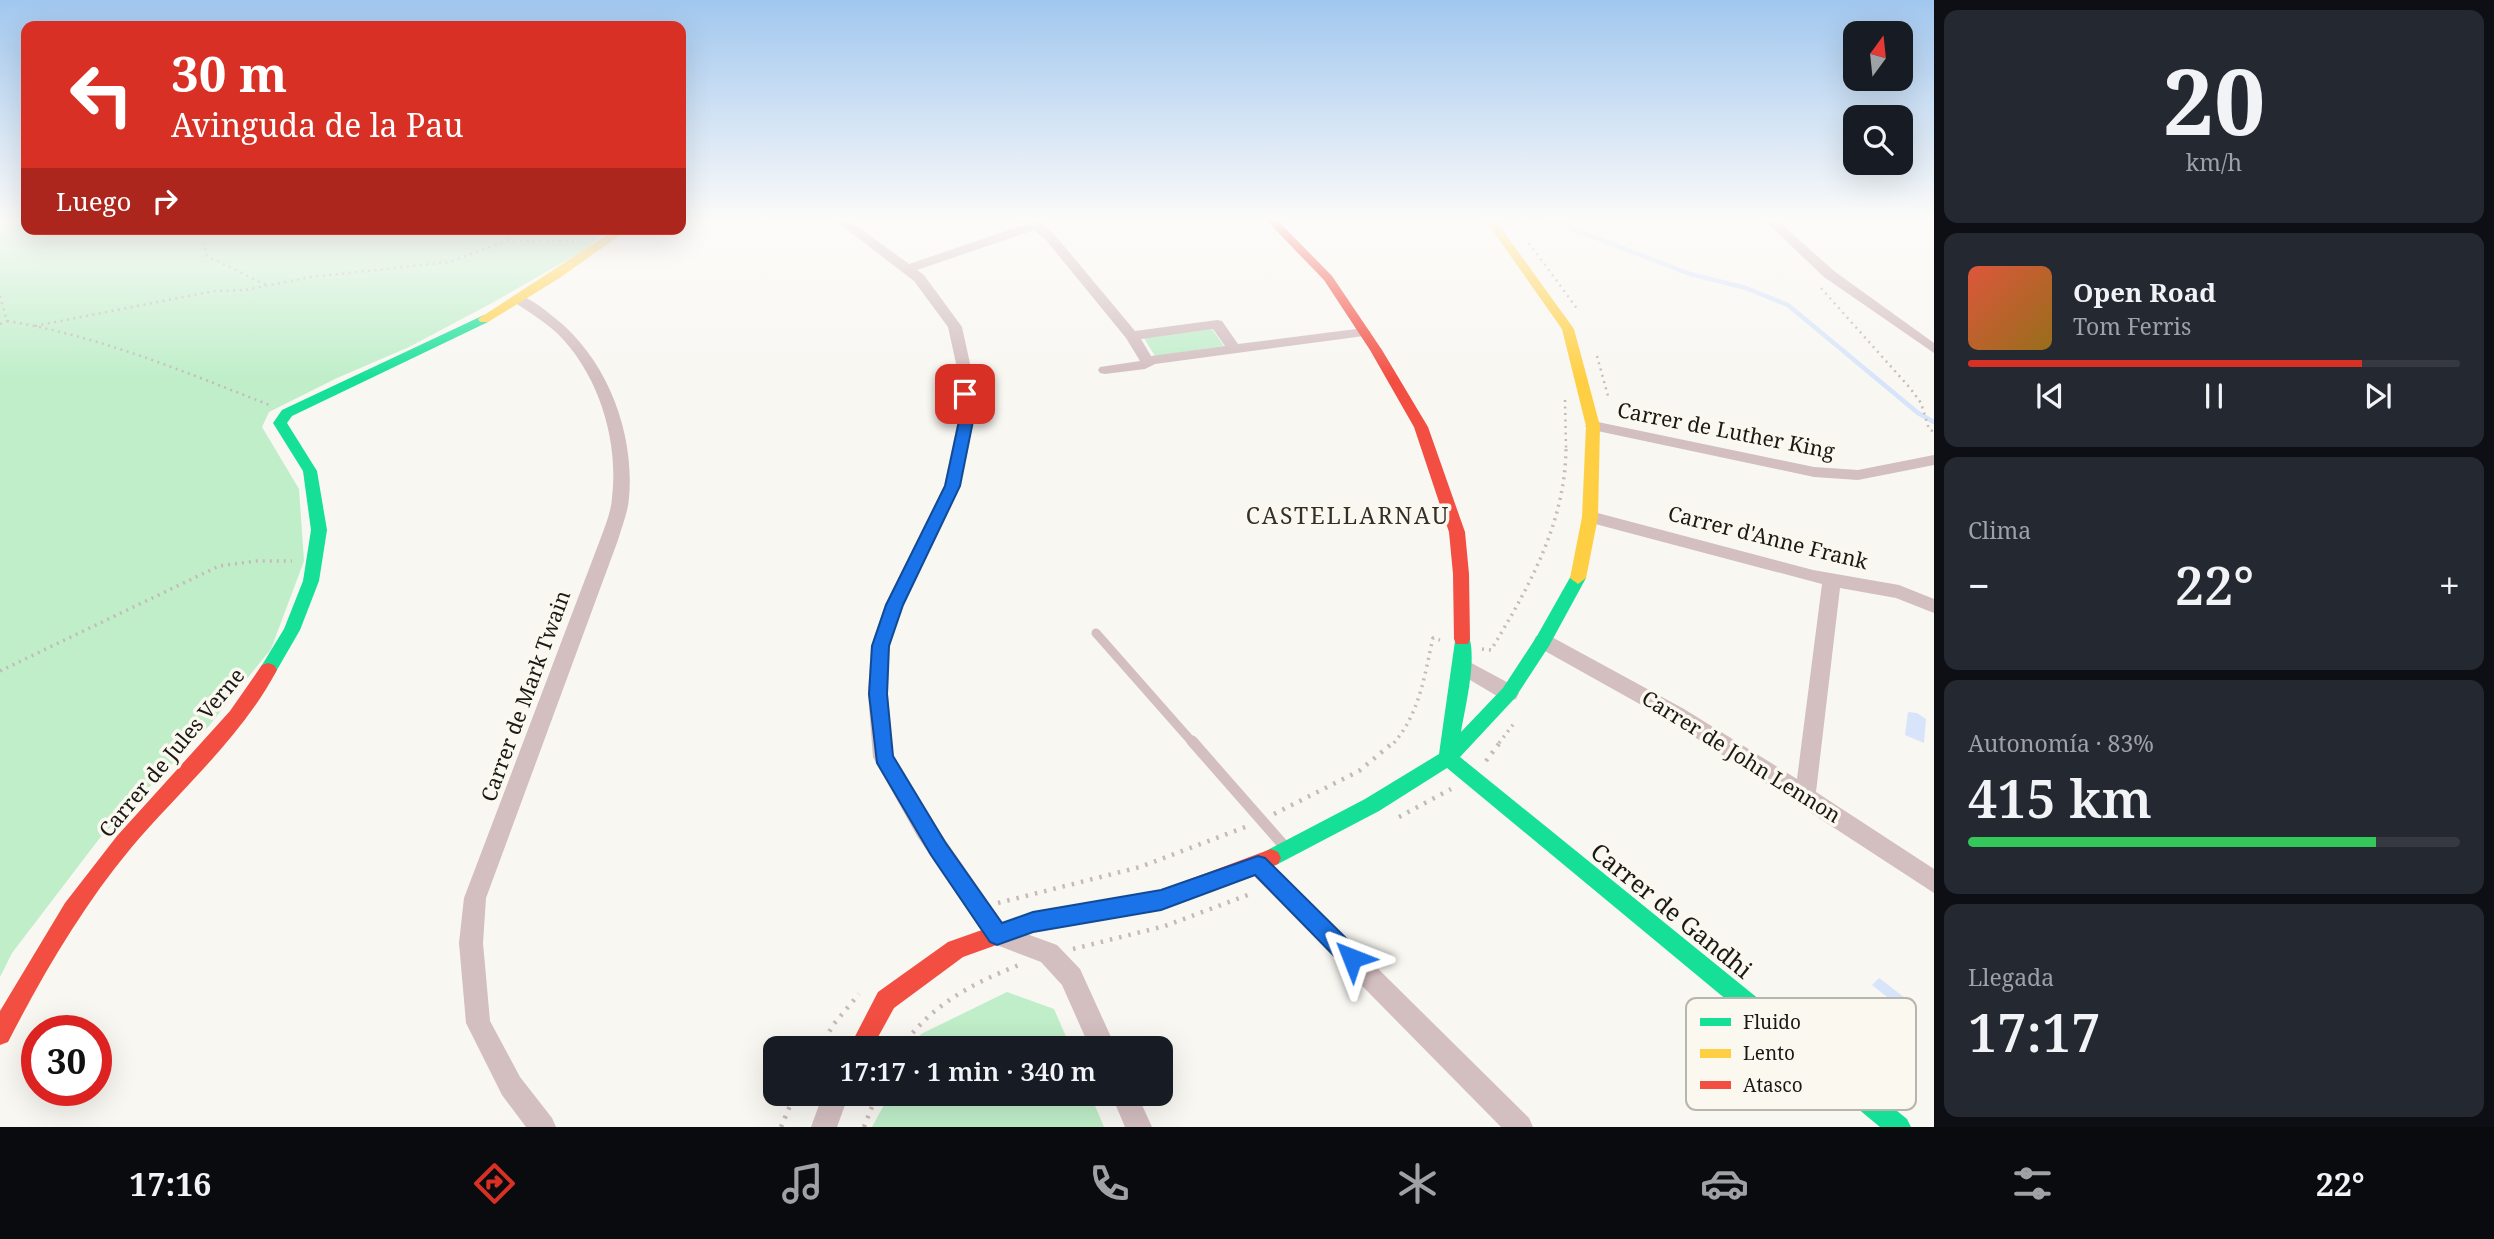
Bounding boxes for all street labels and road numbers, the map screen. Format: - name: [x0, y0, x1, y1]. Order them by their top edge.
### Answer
- street label: Carrer de Luther King: [1615, 395, 1838, 465]
- street label: Carrer d'Anne Frank: [1665, 499, 1872, 576]
- street label: Carrer de Mark Twain: [474, 586, 576, 805]
- street label: Carrer de Jules Verne: [92, 662, 250, 843]
- street label: Carrer de John Lennon: [1637, 683, 1846, 829]
- street label: Carrer de Gandhi: [1584, 834, 1760, 985]

